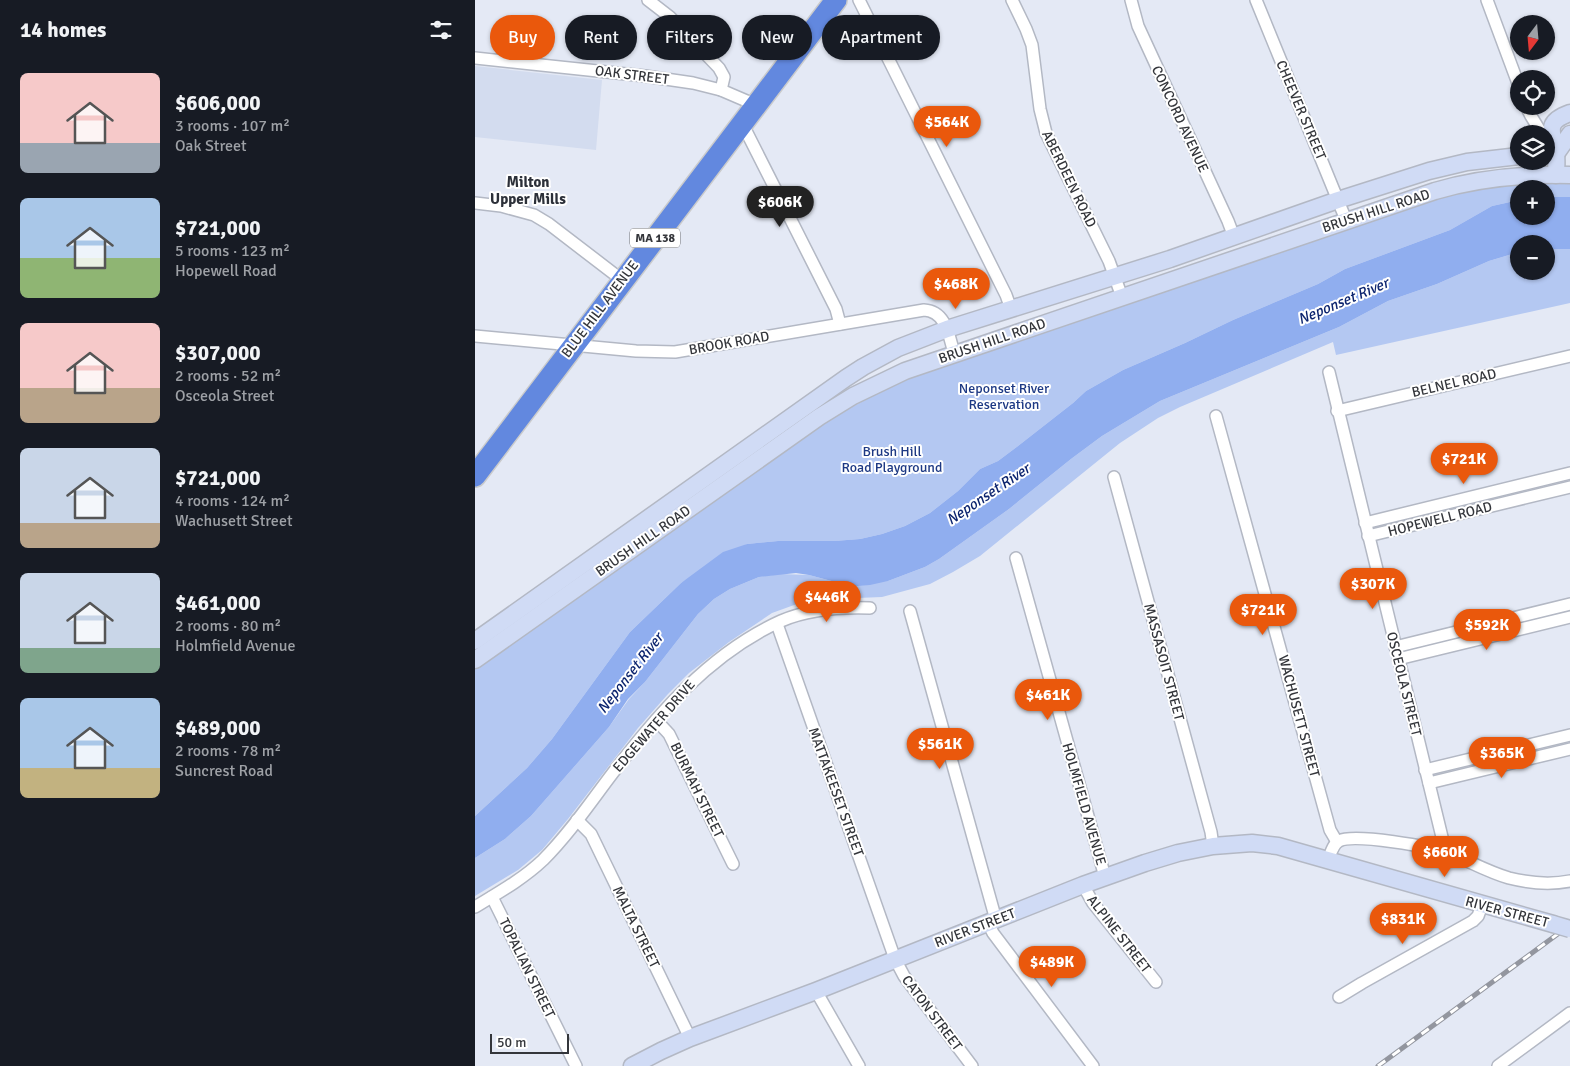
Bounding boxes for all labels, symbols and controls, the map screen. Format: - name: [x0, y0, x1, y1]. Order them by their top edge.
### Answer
- chip: Buy: [490, 15, 555, 60]
- chip: Rent: [565, 15, 637, 60]
- chip: Filters: [647, 15, 732, 60]
- chip: New: [742, 15, 812, 60]
- chip: Apartment: [822, 15, 940, 60]
- north arrow: [1510, 15, 1555, 60]
- map controls: [1510, 15, 1555, 280]
- icon: filters: [427, 16, 455, 44]
- text: 14 homes: [20, 17, 106, 43]
- street label: CHEEVER STREET: [1272, 58, 1330, 162]
- street label: OAK STREET: [594, 62, 670, 88]
- street label: CONCORD AVENUE: [1148, 63, 1212, 175]
- button: locate: [1510, 70, 1555, 115]
- text: $606,000: [175, 90, 261, 116]
- icon: home: [60, 93, 120, 153]
- pin: $564K: [912, 106, 982, 148]
- text: $564K: [925, 112, 969, 132]
- text: 3 rooms · 107 m²: [175, 116, 290, 136]
- button: layers: [1510, 125, 1555, 170]
- street label: ABERDEEN ROAD: [1038, 128, 1100, 230]
- text: Oak Street: [175, 136, 247, 156]
- district label: Milton Upper Mills: [490, 173, 566, 208]
- button: +: [1510, 180, 1555, 225]
- pin: $606K: [745, 186, 815, 228]
- street label: BRUSH HILL ROAD: [1320, 186, 1432, 236]
- text: $606K: [758, 192, 802, 212]
- text: $721,000: [175, 215, 261, 241]
- icon: home: [60, 218, 120, 278]
- road number: MA 138: [630, 228, 680, 248]
- button: −: [1510, 235, 1555, 280]
- text: 5 rooms · 123 m²: [175, 241, 290, 261]
- street label: BLUE HILL AVENUE: [558, 257, 642, 361]
- text: Hopewell Road: [175, 261, 277, 281]
- pin: $468K: [921, 268, 991, 310]
- water label: Neponset River: [1295, 273, 1393, 328]
- text: $468K: [934, 274, 978, 294]
- street label: BRUSH HILL ROAD: [936, 315, 1048, 367]
- street label: BROOK ROAD: [687, 328, 771, 358]
- text: $307,000: [175, 340, 261, 366]
- icon: home: [60, 343, 120, 403]
- street label: BELNEL ROAD: [1410, 365, 1498, 401]
- text: 2 rooms · 52 m²: [175, 366, 281, 386]
- park label: Neponset River Reservation: [959, 380, 1050, 413]
- text: Osceola Street: [175, 386, 274, 406]
- pin: $721K: [1429, 442, 1499, 485]
- park label: Brush Hill Road Playground: [842, 443, 942, 476]
- text: $721K: [1442, 449, 1486, 469]
- water label: Neponset River: [943, 458, 1035, 529]
- text: $721,000: [175, 465, 261, 491]
- icon: home: [60, 468, 120, 528]
- text: 4 rooms · 124 m²: [175, 491, 290, 511]
- street label: HOPEWELL ROAD: [1386, 498, 1494, 540]
- street label: BRUSH HILL ROAD: [592, 502, 694, 580]
- text: Wachusett Street: [175, 511, 293, 531]
- pin: $307K: [1338, 568, 1408, 610]
- text: $307K: [1351, 574, 1395, 594]
- pin: $446K: [792, 580, 862, 623]
- text: $446K: [805, 587, 849, 607]
- text: $461,000: [175, 590, 261, 616]
- icon: home: [60, 593, 120, 653]
- pin: $721K: [1228, 594, 1298, 636]
- text: $721K: [1241, 600, 1285, 620]
- street label: MASSASOIT STREET: [1140, 602, 1188, 722]
- pin: $592K: [1452, 608, 1522, 651]
- text: $592K: [1465, 615, 1509, 635]
- text: 2 rooms · 80 m²: [175, 616, 281, 636]
- water label: Neponset River: [593, 627, 668, 717]
- street label: OSCEOLA STREET: [1383, 630, 1425, 738]
- text: Holmfield Avenue: [175, 636, 296, 656]
- street label: WACHUSETT STREET: [1275, 653, 1323, 779]
- street label: EDGEWATER DRIVE: [609, 676, 699, 776]
- pin: $461K: [1013, 678, 1083, 721]
- text: $461K: [1026, 685, 1070, 705]
- text: $489,000: [175, 715, 261, 741]
- icon: home: [60, 718, 120, 778]
- street label: MATTAKEESET STREET: [805, 725, 867, 859]
- pin: $561K: [905, 728, 975, 770]
- text: $561K: [918, 734, 962, 754]
- pin: $365K: [1467, 736, 1537, 779]
- street label: BURMAH STREET: [667, 740, 727, 841]
- text: 2 rooms · 78 m²: [175, 741, 281, 761]
- street label: HOLMFIELD AVENUE: [1058, 741, 1110, 867]
- text: $365K: [1480, 743, 1524, 763]
- text: Suncrest Road: [175, 761, 273, 781]
- pin: $660K: [1410, 836, 1480, 878]
- text: $660K: [1423, 842, 1467, 862]
- street label: MALTA STREET: [609, 883, 663, 971]
- street label: ALPINE STREET: [1083, 892, 1155, 976]
- street label: RIVER STREET: [1464, 893, 1551, 931]
- pin: $831K: [1368, 902, 1438, 945]
- street label: RIVER STREET: [932, 905, 1018, 951]
- text: $831K: [1381, 909, 1425, 929]
- street label: TOPALIAN STREET: [495, 915, 559, 1021]
- pin: $489K: [1017, 946, 1087, 988]
- text: $489K: [1030, 952, 1074, 972]
- street label: CATON STREET: [898, 972, 966, 1054]
- scale bar: [490, 1031, 569, 1054]
- text: 50 m: [497, 1034, 526, 1051]

